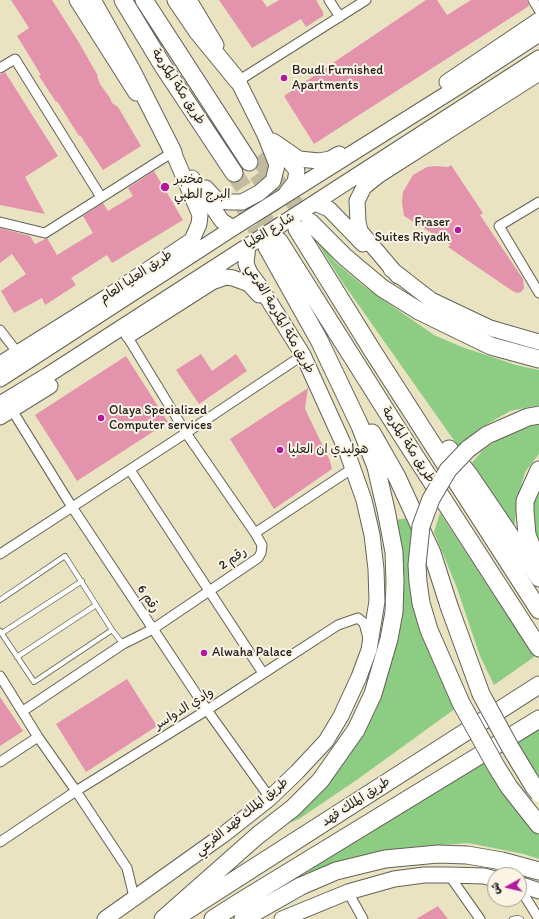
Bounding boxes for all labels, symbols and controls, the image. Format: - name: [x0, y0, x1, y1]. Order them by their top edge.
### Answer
- street label: طريق مكة المكرمة: [148, 46, 208, 128]
- place label: Boudl Furnished Apartments: [292, 63, 383, 94]
- marker: Boudl Furnished Apartments: [279, 73, 289, 83]
- place label: مختبر البرج الطبي: [174, 172, 230, 203]
- marker: مختبر البرج الطبي: [159, 181, 171, 193]
- street label: شارع العليا: [242, 209, 298, 253]
- place label: Fraser Suites Riyadh: [375, 215, 450, 246]
- marker: Fraser Suites Riyadh: [453, 225, 463, 235]
- street label: طريق العليا العام: [97, 247, 175, 307]
- street label: طريق مكة المكرمة الفرعي: [242, 262, 318, 376]
- place label: Olaya Specialized Computer services: [109, 403, 212, 434]
- street label: طريق مكة المكرمة: [378, 404, 438, 486]
- marker: Olaya Specialized Computer services: [96, 413, 106, 423]
- place label: هوليدي ان العليا: [288, 442, 369, 458]
- marker: هوليدي ان العليا: [275, 445, 285, 455]
- street label: رقم 2: [216, 544, 250, 574]
- street label: رقم 6: [133, 582, 163, 616]
- place label: Alwaha Palace: [212, 645, 292, 661]
- marker: Alwaha Palace: [199, 648, 209, 658]
- street label: وادي الدواسر: [151, 685, 217, 733]
- street label: طريق الملك فهد: [319, 774, 393, 830]
- street label: طريق الملك فهد الفرعي: [192, 775, 292, 859]
- north arrow: [487, 867, 527, 907]
- text: ش: [488, 882, 503, 896]

